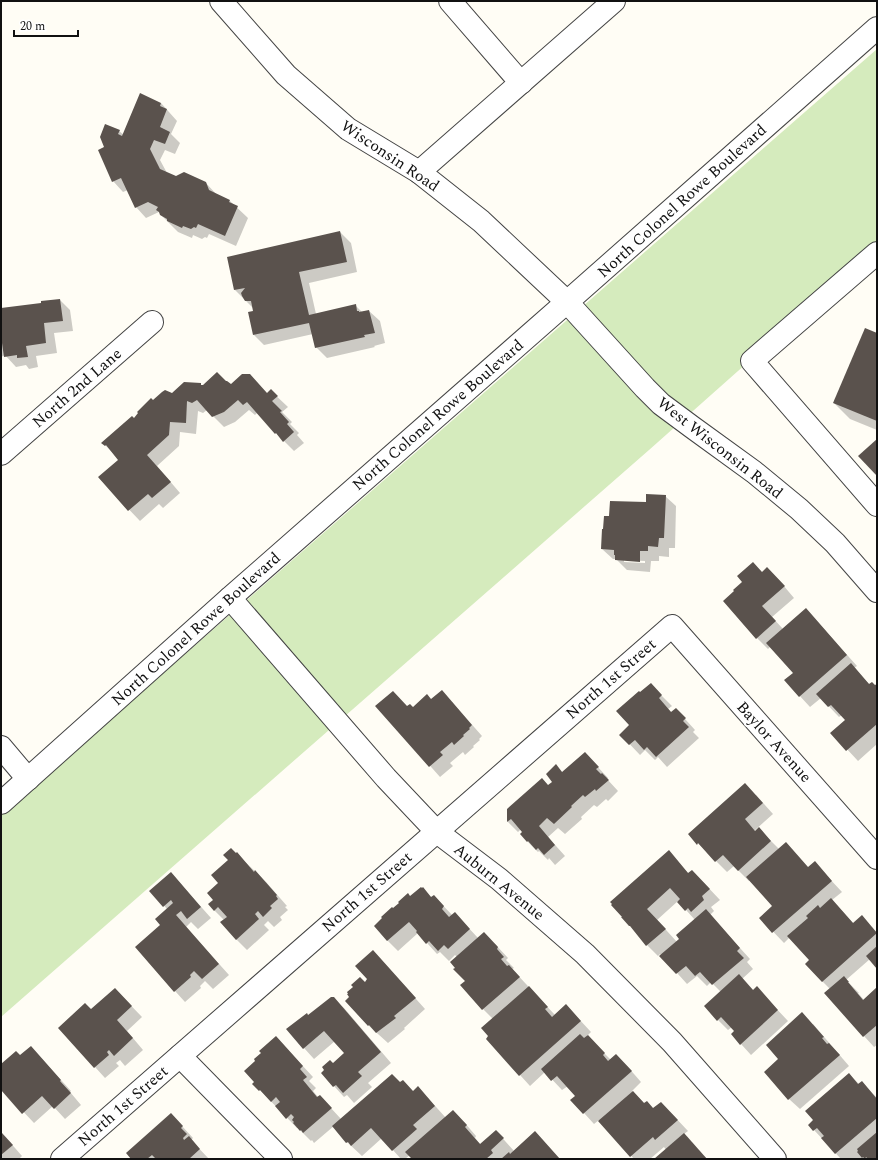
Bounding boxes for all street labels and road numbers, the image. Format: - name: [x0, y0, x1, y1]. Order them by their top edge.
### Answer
- street label: Wisconsin Road: [336, 114, 444, 198]
- street label: North Colonel Rowe Boulevard: [592, 118, 772, 284]
- street label: North Colonel Rowe Boulevard: [347, 334, 529, 496]
- street label: North 2nd Lane: [27, 342, 127, 434]
- street label: West Wisconsin Road: [652, 391, 788, 505]
- street label: North Colonel Rowe Boulevard: [106, 546, 286, 712]
- street label: North 1st Street: [560, 633, 662, 725]
- street label: Baylor Avenue: [731, 696, 817, 788]
- street label: Auburn Avenue: [448, 838, 550, 926]
- street label: North 1st Street: [316, 846, 418, 938]
- street label: North 1st Street: [72, 1060, 174, 1152]

